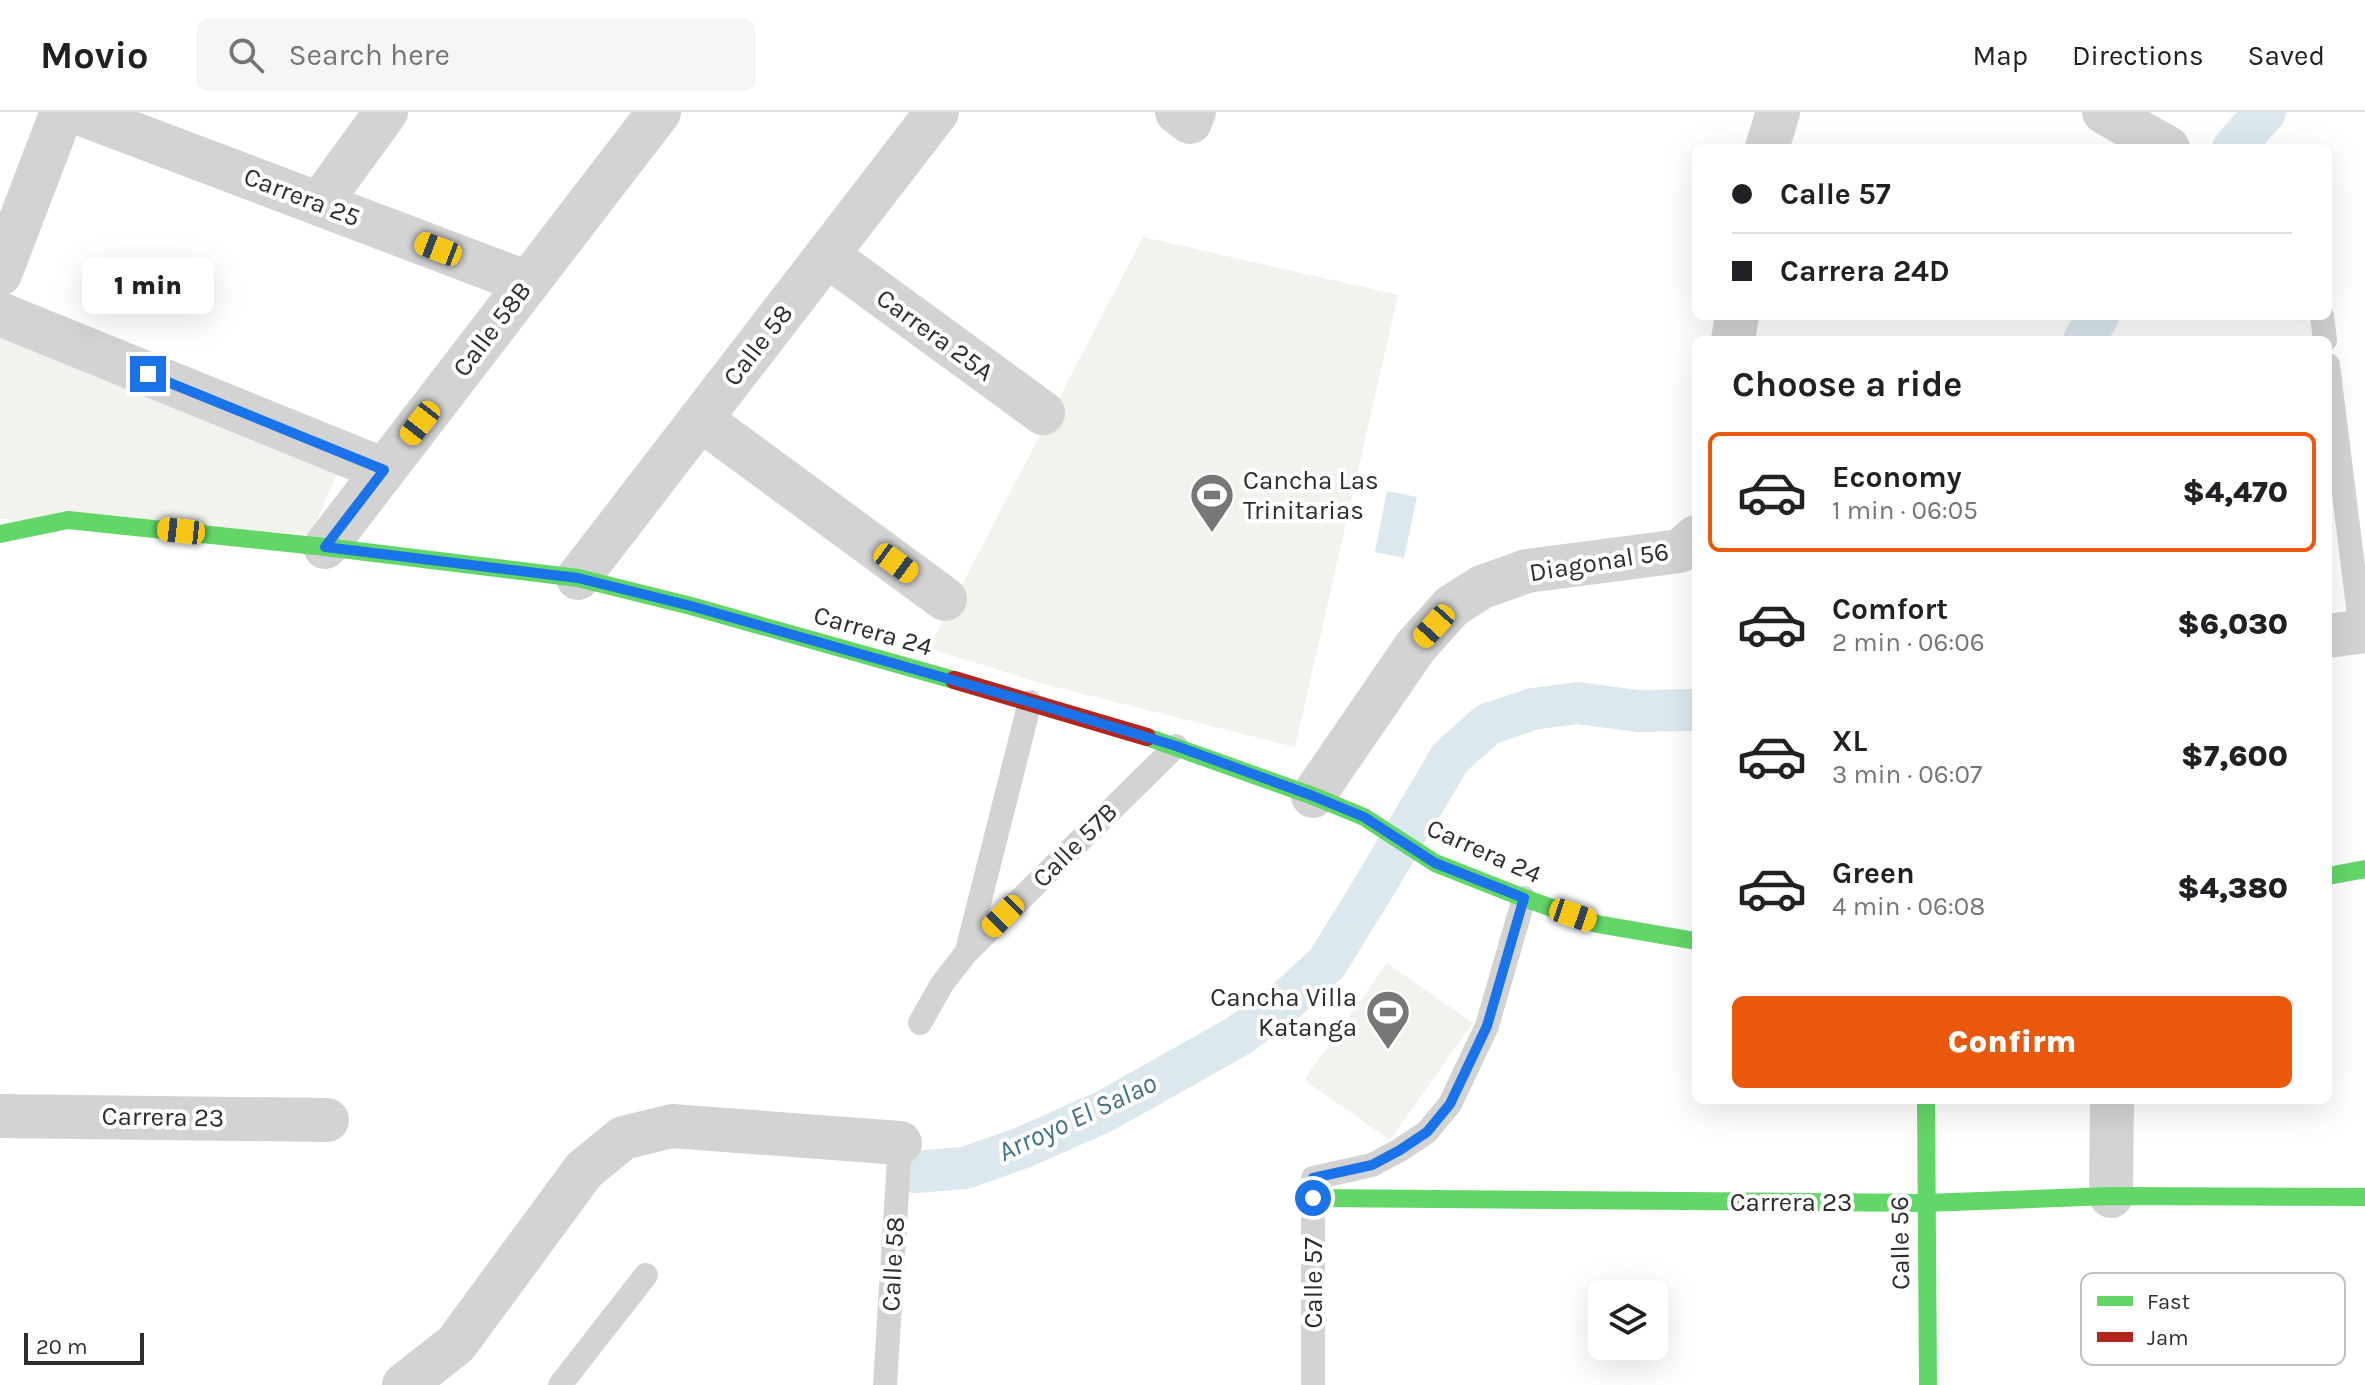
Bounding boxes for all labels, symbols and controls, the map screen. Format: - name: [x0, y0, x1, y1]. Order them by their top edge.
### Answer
- search box: [196, 19, 756, 91]
- text: Movio: [40, 33, 148, 78]
- icon: search: [224, 33, 268, 77]
- text: Search here: [288, 37, 450, 73]
- text: Map: [1973, 39, 2028, 72]
- text: Directions: [2072, 39, 2204, 72]
- text: Saved: [2248, 39, 2325, 72]
- street label: Carrera 25: [239, 161, 365, 233]
- text: Calle 57: [1780, 176, 1891, 212]
- car: [411, 229, 465, 269]
- text: Carrera 24D: [1780, 253, 1950, 289]
- callout: 1 min: [82, 258, 214, 314]
- text: 1 min: [114, 270, 182, 301]
- street label: Calle 58B: [446, 275, 538, 383]
- street label: Carrera 25A: [870, 282, 1000, 388]
- street label: Calle 58: [717, 298, 799, 392]
- route end: [130, 356, 166, 392]
- text: Choose a ride: [1732, 363, 1962, 405]
- car: [396, 397, 444, 449]
- icon: car: [1736, 456, 1808, 528]
- text: Economy: [1832, 459, 1962, 495]
- place label: Cancha Las Trinitarias: [1243, 465, 1379, 526]
- sports icon: Cancha Las Trinitarias: [1188, 471, 1236, 534]
- text: $4,470: [2182, 474, 2288, 510]
- text: 1 min · 06:05: [1832, 495, 1978, 526]
- car: [156, 517, 206, 545]
- street label: Diagonal 56: [1527, 536, 1671, 588]
- car: [870, 539, 922, 587]
- icon: car: [1736, 588, 1808, 660]
- text: Comfort: [1832, 591, 1948, 627]
- street label: Carrera 24: [810, 599, 936, 663]
- car: [1409, 600, 1459, 652]
- text: $6,030: [2177, 606, 2288, 642]
- text: 2 min · 06:06: [1832, 627, 1985, 658]
- icon: car: [1736, 720, 1808, 792]
- text: XL: [1832, 723, 1867, 759]
- text: $7,600: [2181, 738, 2288, 774]
- text: 3 min · 06:07: [1832, 759, 1982, 790]
- street label: Calle 57B: [1026, 796, 1124, 894]
- street label: Carrera 24: [1422, 812, 1546, 890]
- icon: car: [1736, 852, 1808, 924]
- text: Green: [1832, 855, 1915, 891]
- text: $4,380: [2177, 870, 2288, 906]
- car: [978, 891, 1028, 941]
- text: 4 min · 06:08: [1832, 891, 1985, 922]
- car: [1546, 896, 1600, 934]
- place label: Cancha Villa Katanga: [1210, 982, 1357, 1043]
- sports icon: Cancha Villa Katanga: [1364, 988, 1412, 1051]
- button: Confirm: [1732, 996, 2292, 1088]
- water label: Arroyo El Salao: [993, 1066, 1162, 1168]
- street label: Carrera 23: [101, 1100, 225, 1134]
- route start: [1295, 1180, 1331, 1216]
- street label: Carrera 23: [1730, 1187, 1852, 1218]
- street label: Calle 56: [1884, 1196, 1916, 1290]
- street label: Calle 58: [875, 1216, 911, 1312]
- street label: Calle 57: [1298, 1237, 1329, 1329]
- legend: [2081, 1273, 2345, 1365]
- map controls: [1588, 1280, 1668, 1360]
- button: layers: [1588, 1280, 1668, 1360]
- text: Fast: [2147, 1289, 2190, 1315]
- text: Jam: [2147, 1325, 2189, 1351]
- scale bar: [24, 1329, 144, 1365]
- text: 20 m: [36, 1334, 88, 1360]

